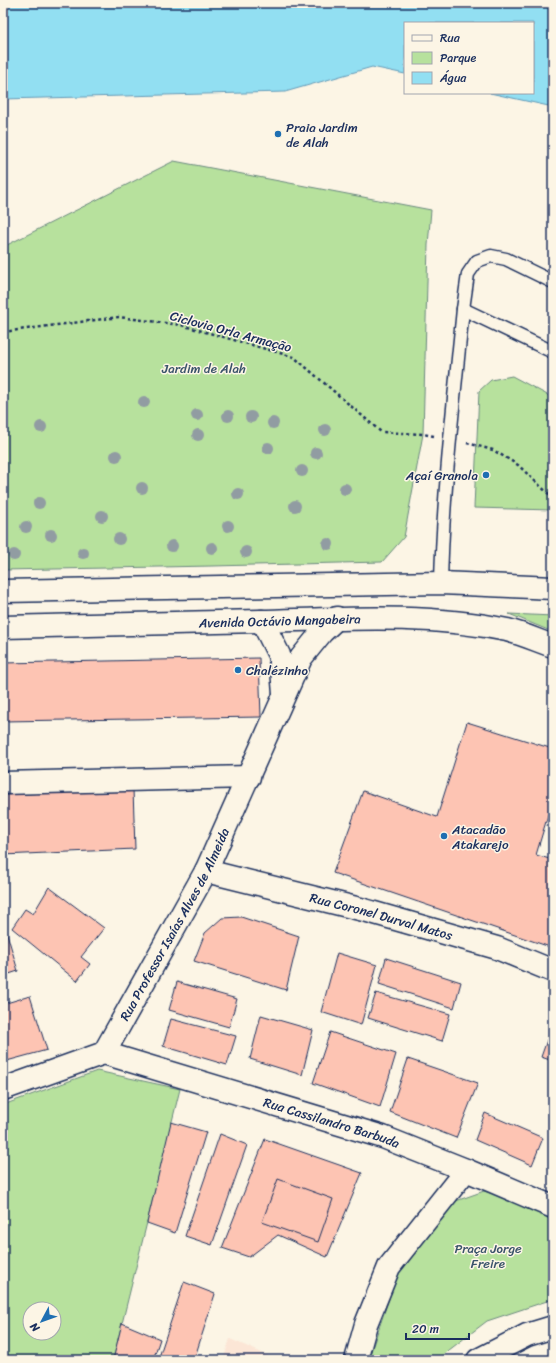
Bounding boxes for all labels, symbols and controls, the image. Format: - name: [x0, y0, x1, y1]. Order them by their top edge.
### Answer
- legend: [404, 22, 534, 94]
- text: Rua: [440, 27, 461, 49]
- text: Parque: [440, 47, 477, 69]
- text: Água: [439, 67, 467, 89]
- place label: Praia Jardim de Alah: [286, 116, 358, 154]
- marker: Praia Jardim de Alah: [273, 129, 283, 139]
- street label: Ciclovia Orla Armação: [167, 304, 295, 359]
- park label: Jardim de Alah: [161, 357, 246, 380]
- place label: Açaí Granola: [405, 464, 478, 487]
- marker: Açaí Granola: [481, 470, 491, 480]
- street label: Avenida Octávio Mangabeira: [198, 607, 361, 634]
- place label: Chalézinho: [246, 659, 308, 682]
- marker: Chalézinho: [233, 665, 243, 675]
- place label: Atacadão Atakarejo: [451, 818, 509, 856]
- street label: Rua Professor Isaías Alves de Almeida: [113, 824, 236, 1025]
- marker: Atacadão Atakarejo: [439, 831, 449, 841]
- street label: Rua Coronel Durval Matos: [307, 886, 455, 947]
- street label: Rua Cassilandro Barbuda: [261, 1091, 404, 1155]
- park label: Praça Jorge Freire: [454, 1237, 522, 1275]
- north arrow: [22, 1301, 62, 1341]
- scale bar: [406, 1315, 469, 1341]
- text: N: [25, 1318, 45, 1337]
- text: 20 m: [412, 1318, 439, 1340]

